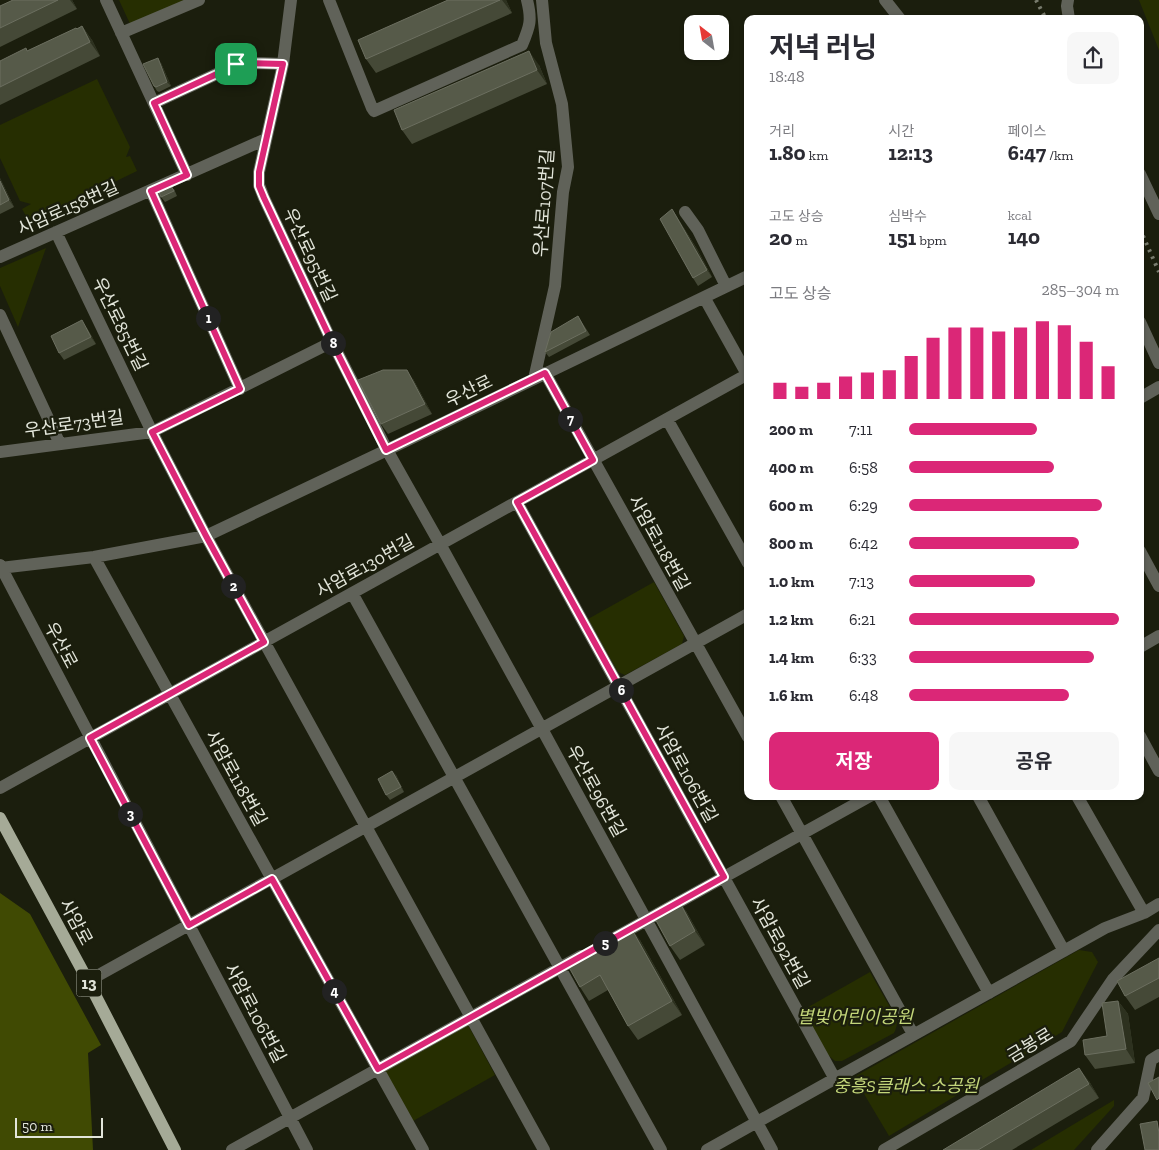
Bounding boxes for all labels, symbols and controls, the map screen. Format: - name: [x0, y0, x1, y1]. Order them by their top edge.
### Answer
- north arrow: [684, 15, 729, 60]
- map controls: [684, 15, 729, 60]
- text: 저녁 러닝: [769, 31, 877, 64]
- button: share: [1067, 32, 1119, 84]
- pin: [215, 43, 257, 85]
- icon: arrive: [222, 50, 250, 78]
- text: 18:48: [769, 67, 805, 86]
- text: 거리: [769, 123, 795, 140]
- text: 시간: [888, 123, 914, 140]
- text: 페이스: [1008, 123, 1046, 140]
- text: 1.80: [769, 140, 806, 165]
- text: 12:13: [888, 140, 933, 165]
- text: 6:47: [1008, 140, 1046, 165]
- text: km: [806, 147, 828, 164]
- text: /km: [1046, 147, 1073, 164]
- street label: 우산로107번길: [529, 148, 559, 258]
- street label: 사암로158번길: [14, 176, 122, 240]
- street label: 우산로95번길: [279, 204, 341, 306]
- text: kcal: [1008, 207, 1032, 224]
- text: 고도 상승: [769, 208, 824, 225]
- text: 심박수: [888, 208, 927, 225]
- text: 140: [1008, 224, 1040, 249]
- text: 20: [769, 225, 792, 250]
- text: 151: [888, 225, 916, 250]
- text: m: [792, 232, 808, 249]
- text: bpm: [916, 232, 947, 249]
- street label: 우산로85번길: [88, 273, 152, 375]
- text: 285–304 m: [1041, 280, 1119, 299]
- text: 고도 상승: [769, 284, 832, 303]
- pin: 1: [196, 306, 220, 330]
- text: 1: [206, 310, 211, 327]
- pin: 8: [320, 330, 346, 356]
- text: 8: [330, 335, 337, 352]
- street label: 우산로: [442, 370, 496, 412]
- street label: 우산로73번길: [23, 406, 125, 442]
- pin: 7: [558, 406, 582, 432]
- text: 7: [567, 411, 574, 428]
- text: 200 m: [769, 420, 813, 439]
- text: 7:11: [849, 420, 872, 439]
- text: 400 m: [769, 458, 814, 477]
- text: 6:58: [849, 458, 878, 477]
- street label: 사암로118번길: [624, 491, 694, 595]
- text: 600 m: [769, 496, 813, 515]
- text: 6:29: [849, 496, 878, 515]
- street label: 사암로130번길: [312, 530, 418, 602]
- text: 800 m: [769, 534, 813, 553]
- text: 6:42: [849, 534, 878, 553]
- text: 1.0 km: [769, 572, 814, 591]
- text: 7:13: [849, 572, 874, 591]
- pin: 2: [220, 574, 246, 598]
- text: 2: [230, 578, 237, 595]
- text: 1.2 km: [769, 610, 814, 629]
- text: 6:21: [849, 610, 875, 629]
- street label: 우산로: [40, 618, 82, 672]
- text: 1.4 km: [769, 648, 814, 667]
- text: 6:33: [849, 648, 877, 667]
- pin: 6: [608, 678, 634, 702]
- text: 6: [618, 682, 625, 699]
- text: 1.6 km: [769, 686, 813, 705]
- text: 6:48: [849, 686, 878, 705]
- street label: 사암로106번길: [650, 720, 722, 826]
- street label: 사암로118번길: [201, 726, 271, 830]
- button: 저장: [769, 732, 939, 790]
- button: 공유: [949, 732, 1119, 790]
- street label: 우산로96번길: [562, 741, 630, 841]
- pin: 3: [118, 802, 142, 826]
- text: 3: [127, 806, 134, 823]
- street label: 사암로92번길: [746, 893, 814, 993]
- street label: 사암로: [55, 895, 97, 949]
- pin: 5: [592, 930, 618, 956]
- text: 5: [602, 935, 609, 952]
- street label: 사암로106번길: [220, 959, 290, 1067]
- road number: 13: [76, 970, 102, 996]
- pin: 4: [322, 978, 346, 1004]
- text: 4: [331, 983, 338, 1000]
- park label: 별빛어린이공원: [797, 1006, 914, 1028]
- street label: 금봉로: [1003, 1023, 1057, 1067]
- park label: 중흥S클래스 소공원: [833, 1075, 980, 1097]
- scale bar: [15, 1115, 102, 1138]
- text: 50 m: [22, 1118, 53, 1135]

